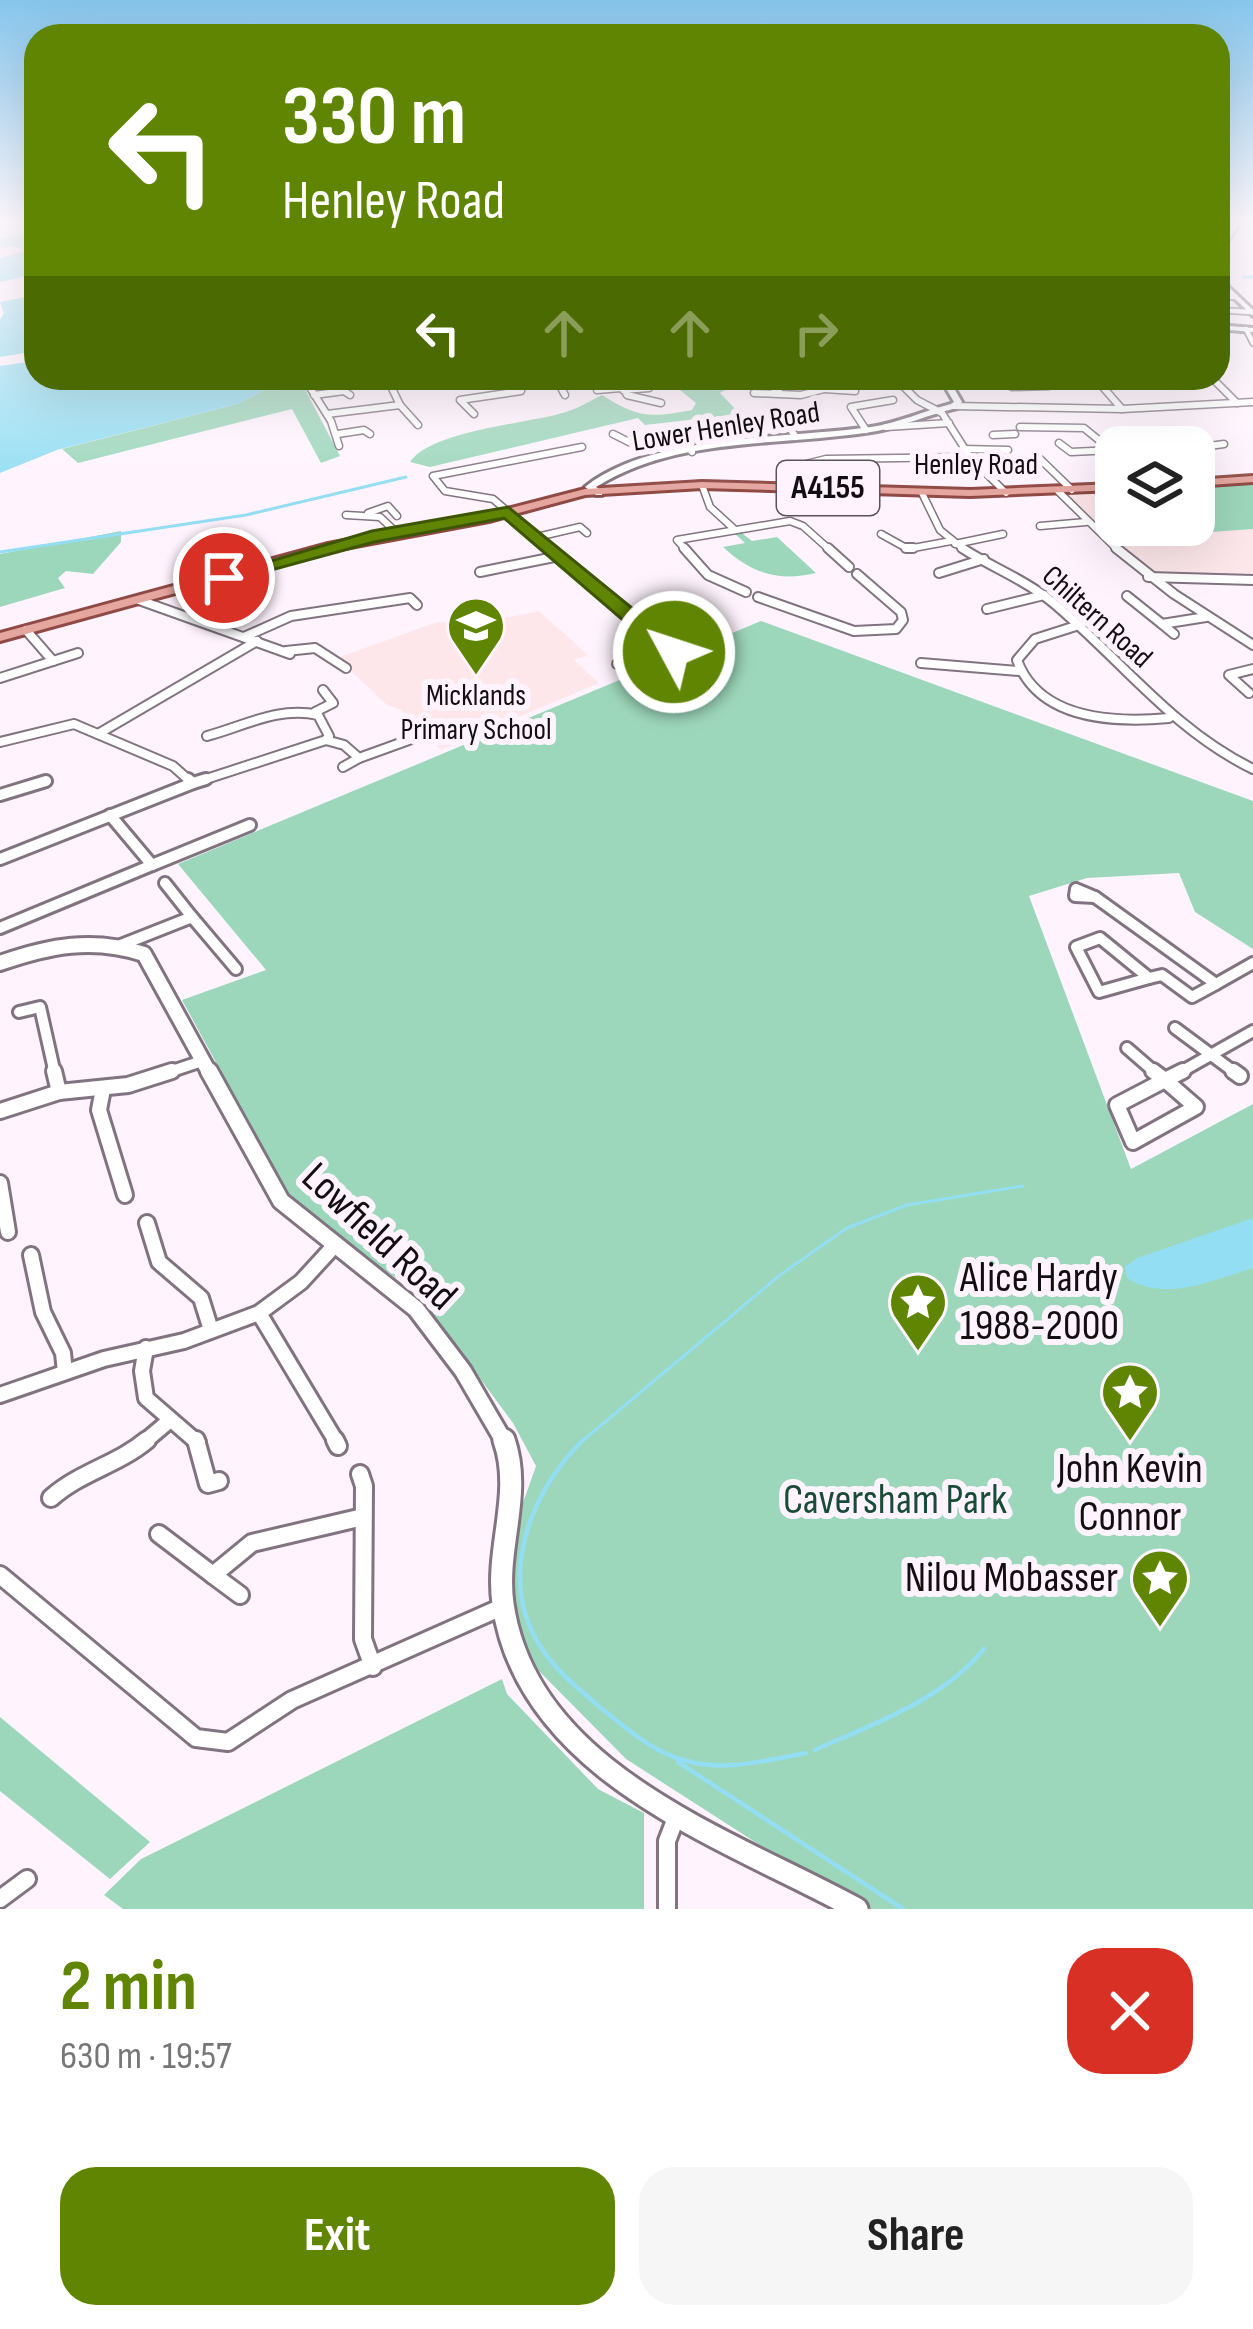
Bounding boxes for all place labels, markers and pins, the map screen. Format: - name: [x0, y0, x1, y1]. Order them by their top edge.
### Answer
- pin: [173, 527, 275, 629]
- school or university icon: Micklands Primary School: [445, 595, 507, 677]
- place label: Micklands Primary School: [400, 678, 552, 748]
- place label: Alice Hardy 1988-2000: [959, 1253, 1119, 1352]
- place icon: Alice Hardy 1988-2000: [887, 1271, 949, 1353]
- place icon: John Kevin Connor: [1099, 1361, 1161, 1443]
- place label: John Kevin Connor: [1056, 1444, 1203, 1543]
- place icon: Nilou Mobasser: [1129, 1547, 1191, 1629]
- place label: Nilou Mobasser: [905, 1553, 1118, 1604]

